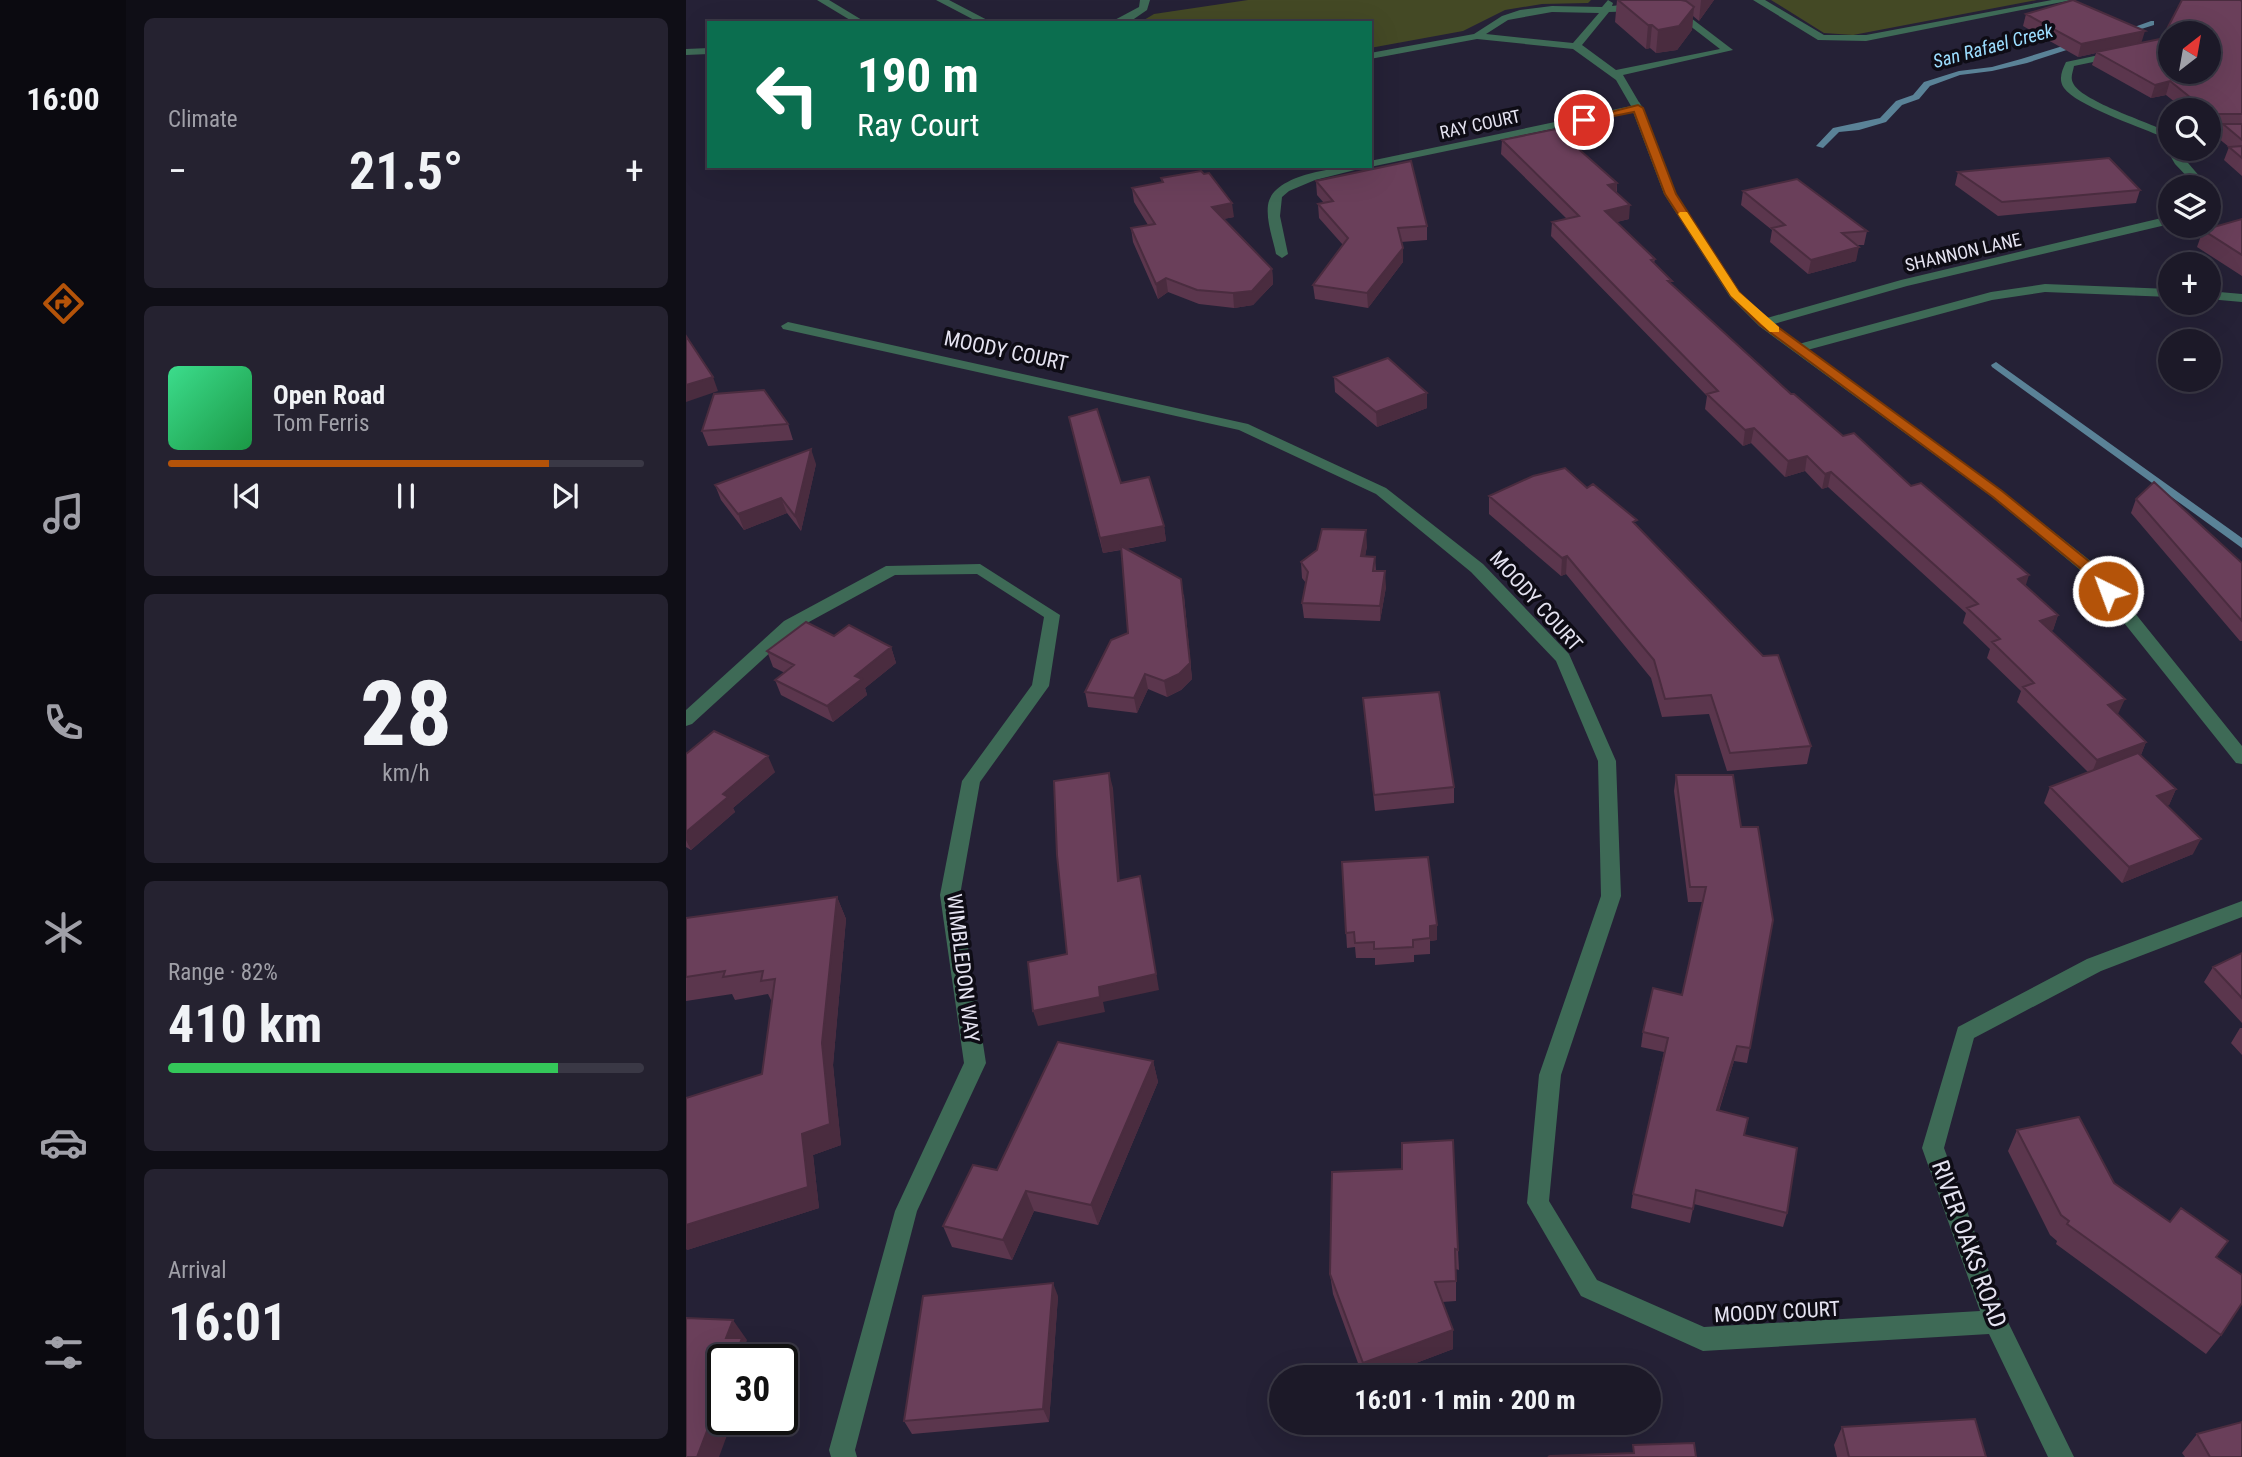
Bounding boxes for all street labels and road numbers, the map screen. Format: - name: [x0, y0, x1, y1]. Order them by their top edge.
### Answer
- street label: RAY COURT: [1438, 105, 1522, 143]
- street label: SHANNON LANE: [1903, 228, 2023, 276]
- street label: MOODY COURT: [942, 326, 1070, 376]
- street label: MOODY COURT: [1485, 546, 1587, 656]
- street label: WIMBLEDON WAY: [942, 893, 984, 1043]
- street label: RIVER OAKS ROAD: [1926, 1157, 2012, 1331]
- street label: MOODY COURT: [1713, 1297, 1841, 1327]

